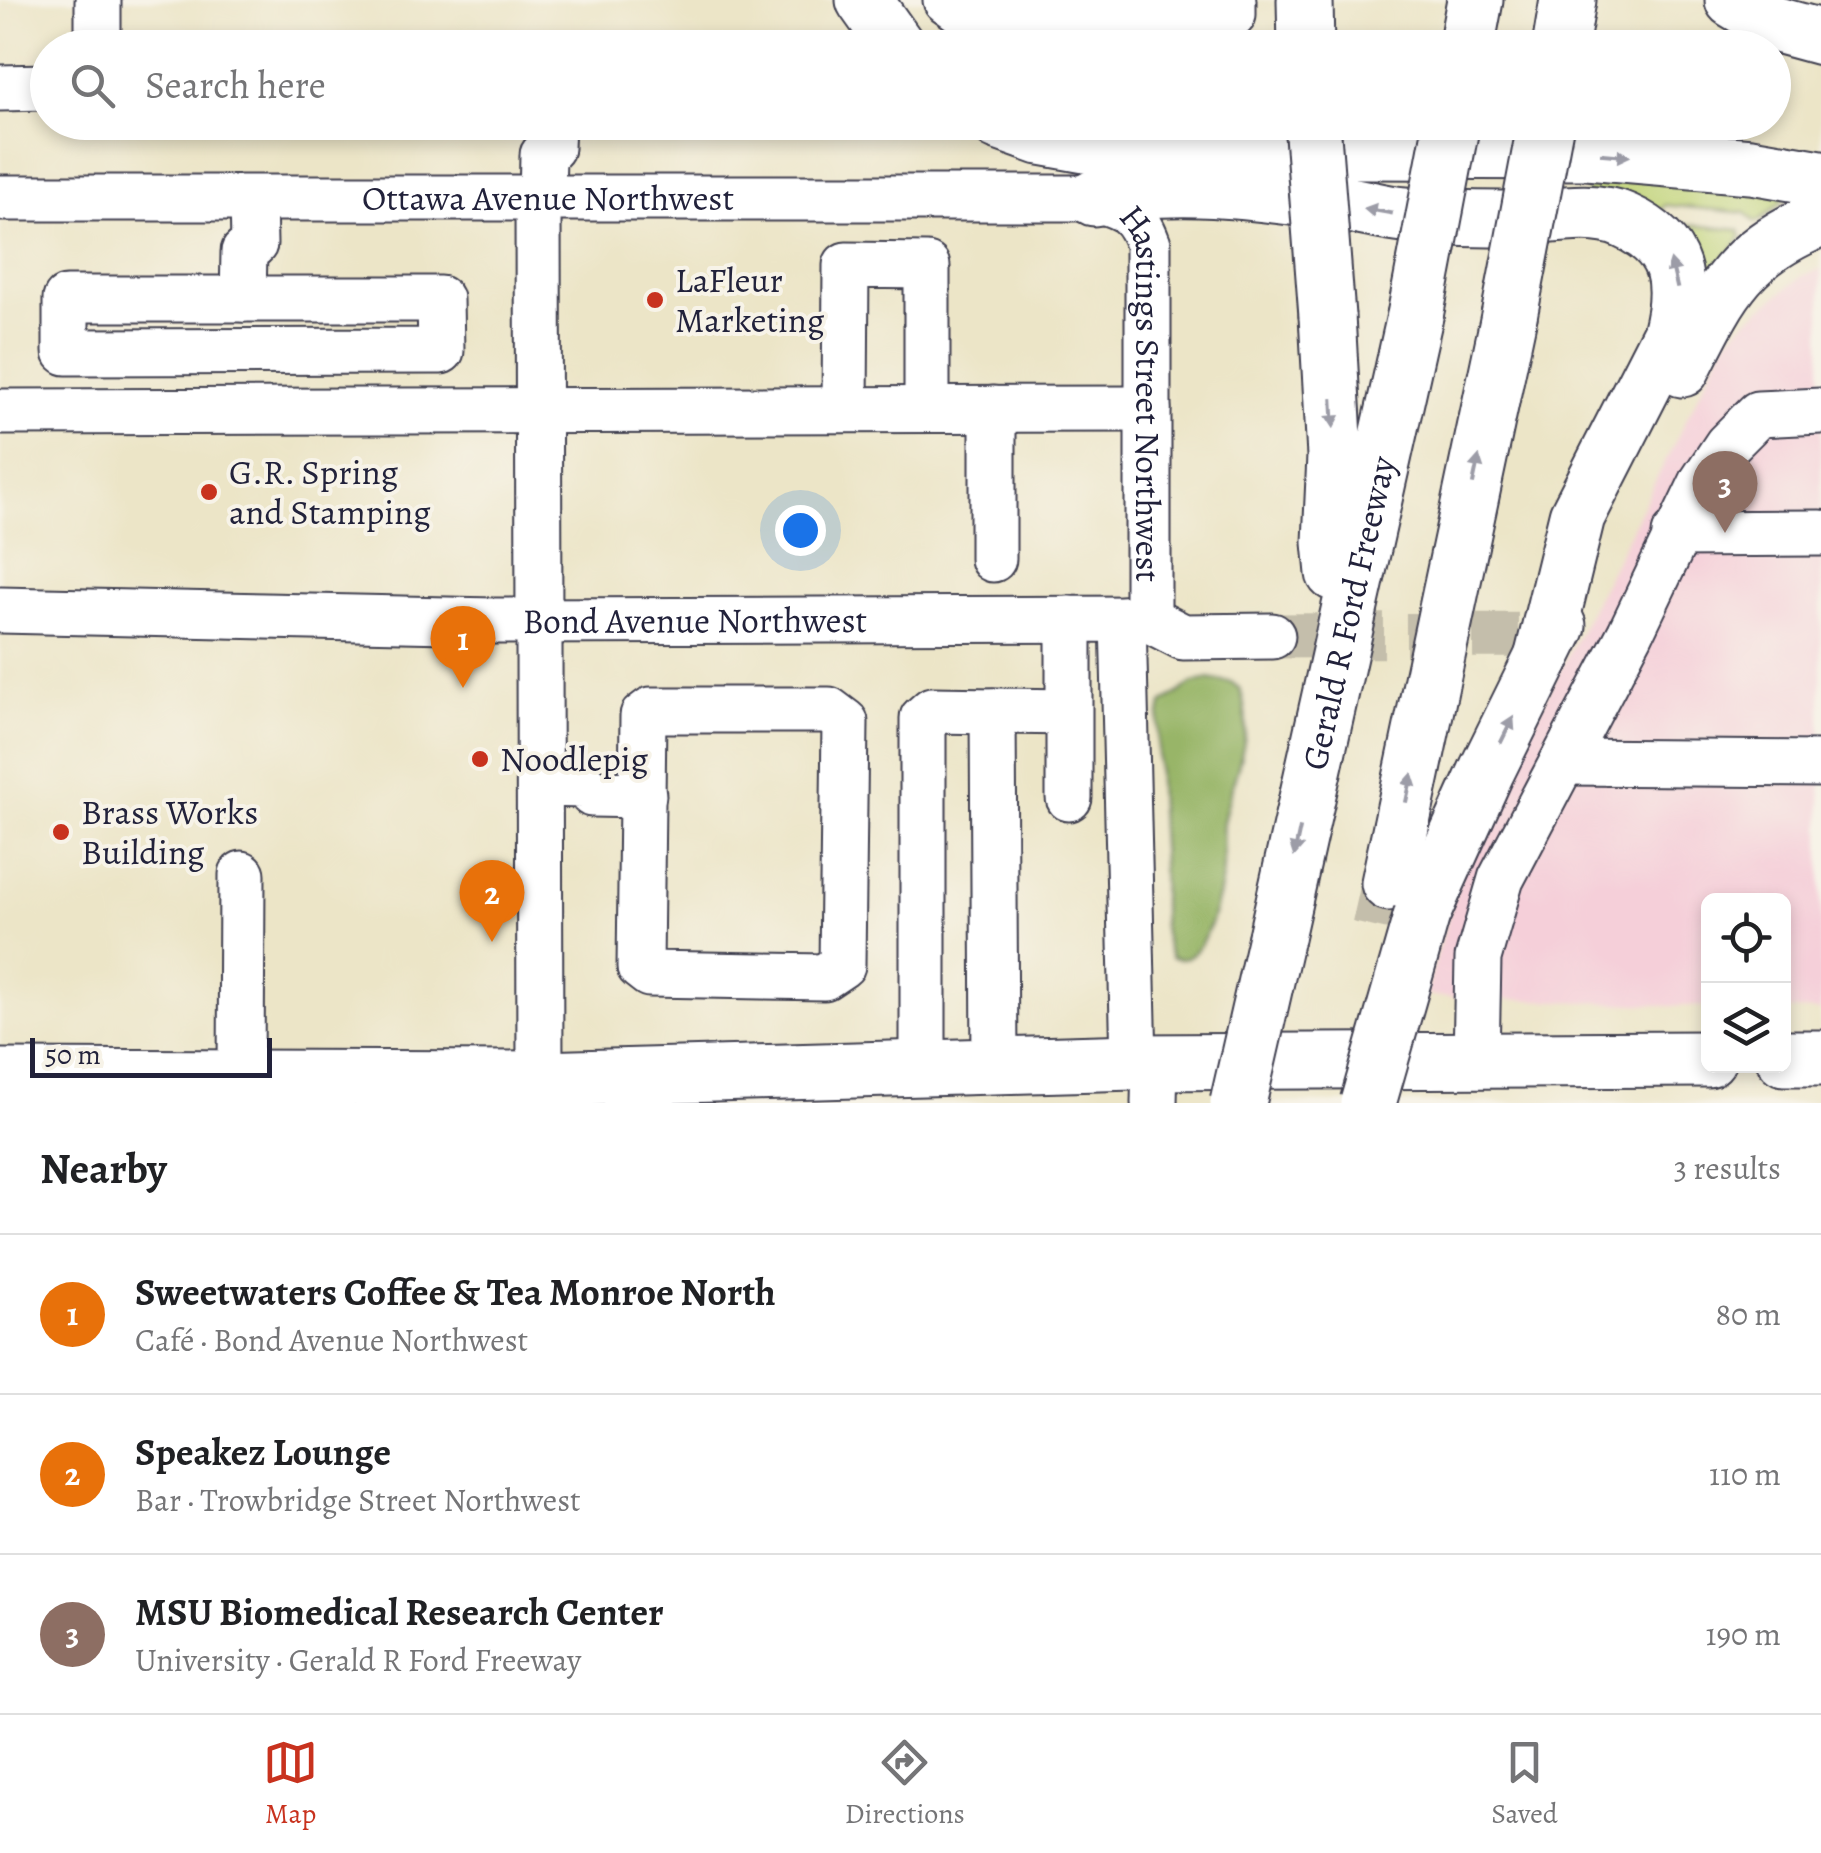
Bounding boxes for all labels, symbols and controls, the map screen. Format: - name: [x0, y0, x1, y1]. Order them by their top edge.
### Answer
- search box: [30, 30, 1791, 140]
- icon: search: [65, 58, 120, 113]
- text: Search here: [145, 59, 326, 111]
- one-way arrow: [1599, 147, 1631, 163]
- street label: Ottawa Avenue Northwest: [362, 174, 734, 222]
- street label: Hastings Street Northwest: [1109, 194, 1172, 582]
- one-way arrow: [1362, 203, 1393, 218]
- place label: LaFleur Marketing: [675, 256, 825, 344]
- one-way arrow: [1666, 259, 1681, 290]
- marker: LaFleur Marketing: [644, 289, 666, 311]
- one-way arrow: [1325, 398, 1341, 430]
- place label: G.R. Spring and Stamping: [229, 448, 431, 536]
- pin: 3: [1692, 450, 1758, 533]
- street label: Gerald R Ford Freeway: [1290, 451, 1407, 774]
- one-way arrow: [1469, 454, 1485, 485]
- marker: G.R. Spring and Stamping: [198, 481, 220, 503]
- your location: [775, 505, 826, 556]
- street label: Bond Avenue Northwest: [523, 596, 867, 645]
- pin: 1: [430, 606, 496, 688]
- one-way arrow: [1498, 715, 1515, 744]
- place label: Noodlepig: [500, 735, 649, 783]
- marker: Noodlepig: [469, 748, 491, 770]
- one-way arrow: [1402, 772, 1418, 803]
- place label: Brass Works Building: [81, 788, 258, 876]
- marker: Brass Works Building: [50, 821, 72, 843]
- one-way arrow: [1288, 827, 1304, 858]
- pin: 2: [460, 860, 524, 942]
- map controls: [1701, 893, 1791, 1073]
- button: locate: [1701, 893, 1791, 983]
- button: layers: [1701, 983, 1791, 1073]
- scale bar: [30, 1033, 272, 1078]
- text: 50 m: [45, 1036, 101, 1074]
- text: Nearby: [40, 1140, 167, 1197]
- text: 3 results: [1674, 1146, 1781, 1190]
- text: Sweetwaters Coffee & Tea Monroe North: [135, 1266, 776, 1318]
- text: 1: [67, 1292, 78, 1336]
- text: 80 m: [1715, 1292, 1781, 1336]
- text: Café · Bond Avenue Northwest: [135, 1318, 528, 1362]
- text: Speakez Lounge: [135, 1426, 391, 1478]
- text: 2: [65, 1452, 80, 1496]
- text: 110 m: [1709, 1452, 1781, 1496]
- text: Bar · Trowbridge Street Northwest: [135, 1478, 581, 1522]
- text: MSU Biomedical Research Center: [135, 1586, 664, 1638]
- text: 3: [66, 1612, 79, 1656]
- text: 190 m: [1705, 1612, 1781, 1656]
- text: University · Gerald R Ford Freeway: [135, 1638, 581, 1682]
- tab: Map: [263, 1735, 318, 1833]
- tab: Directions: [845, 1735, 965, 1833]
- tab: Saved: [1491, 1735, 1558, 1833]

